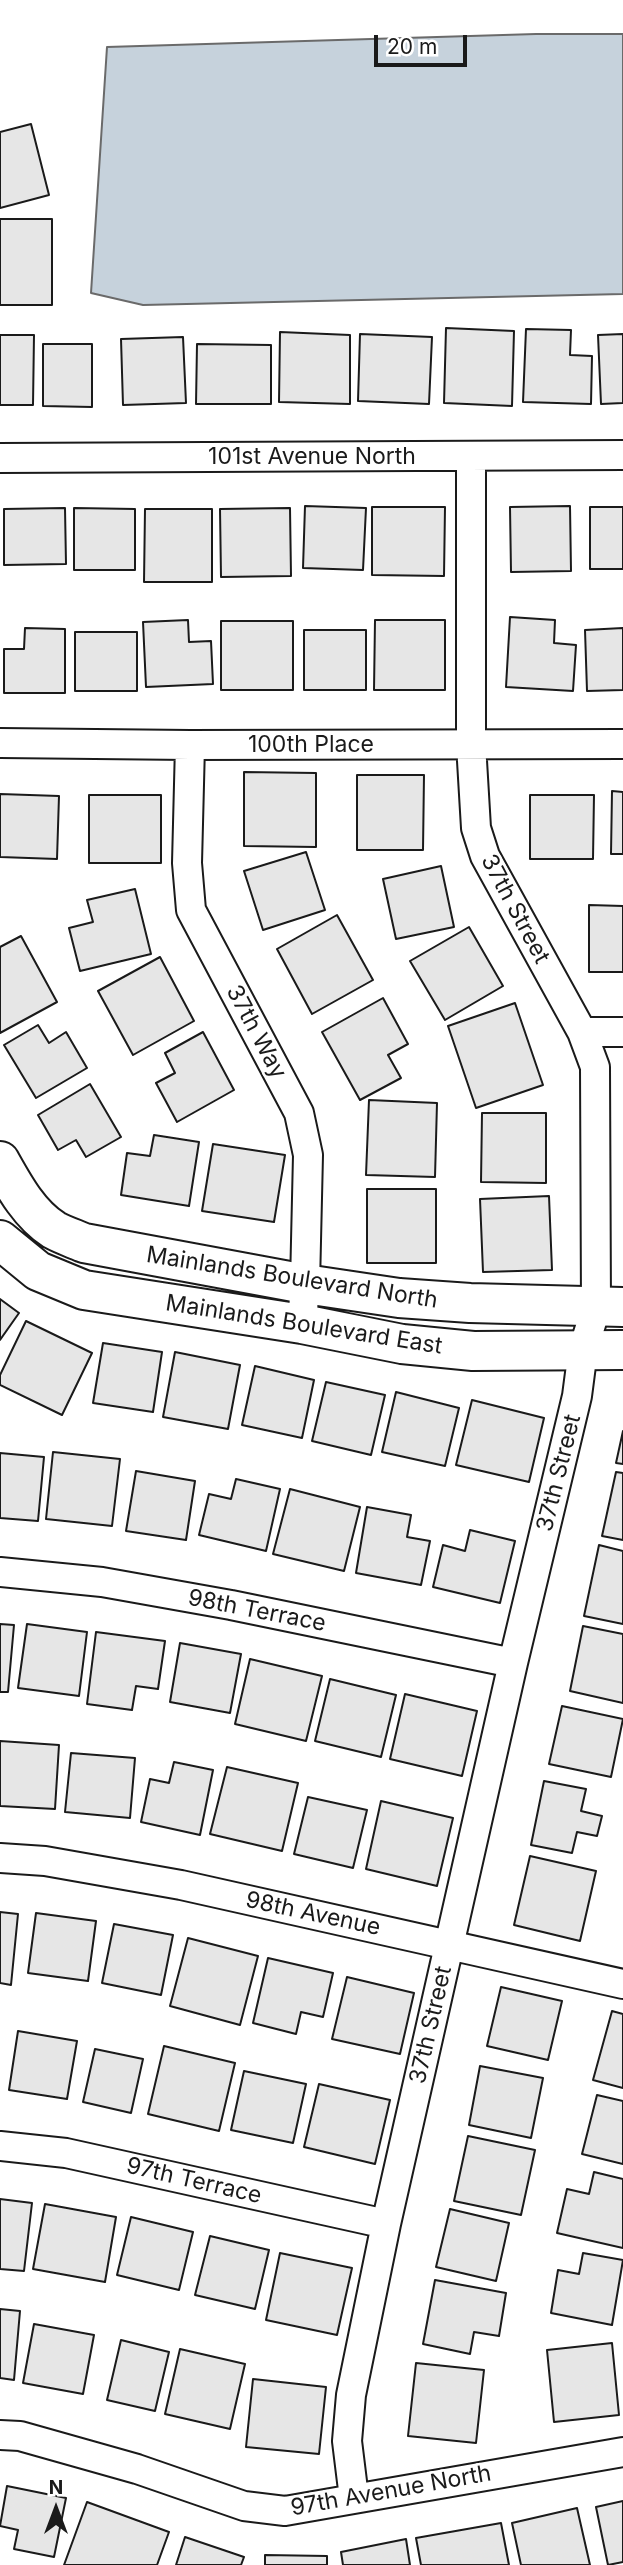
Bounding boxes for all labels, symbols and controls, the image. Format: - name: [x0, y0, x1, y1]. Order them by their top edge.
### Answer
- scale bar: [378, 21, 471, 65]
- text: 20 m: [387, 34, 437, 59]
- street label: 101st Avenue North: [208, 443, 416, 471]
- street label: 100th Place: [248, 731, 374, 759]
- street label: 37th Street: [475, 850, 555, 968]
- street label: 37th Way: [220, 981, 292, 1083]
- street label: Mainlands Boulevard North: [144, 1241, 440, 1315]
- street label: Mainlands Boulevard East: [164, 1290, 444, 1360]
- street label: 37th Street: [531, 1412, 587, 1534]
- street label: 98th Terrace: [186, 1584, 328, 1638]
- street label: 98th Avenue: [243, 1886, 383, 1942]
- street label: 37th Street: [404, 1964, 458, 2086]
- street label: 97th Terrace: [124, 2152, 264, 2210]
- street label: 97th Avenue North: [289, 2460, 493, 2522]
- north arrow: [21, 2474, 91, 2544]
- text: N: [49, 2476, 63, 2499]

